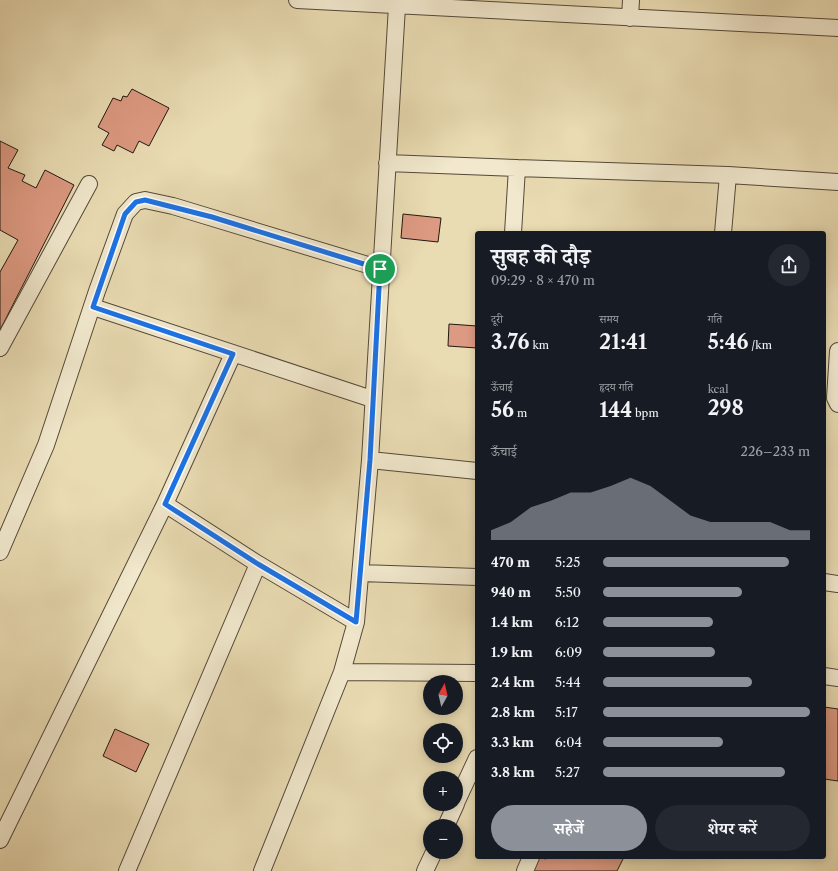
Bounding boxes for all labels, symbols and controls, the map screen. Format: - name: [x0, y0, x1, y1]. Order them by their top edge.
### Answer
- text: सुबह की दौड़: [491, 243, 590, 270]
- button: share: [768, 244, 810, 286]
- pin: [363, 252, 397, 286]
- icon: arrive: [369, 258, 391, 280]
- text: 09:29 · 8 × 470 m: [491, 272, 595, 288]
- text: दूरी: [491, 312, 503, 326]
- text: समय: [599, 312, 619, 326]
- text: गति: [708, 312, 722, 326]
- text: 3.76: [491, 330, 530, 354]
- text: 21:41: [599, 330, 647, 354]
- text: 5:46: [708, 330, 748, 354]
- text: km: [530, 338, 549, 352]
- text: /km: [748, 338, 772, 352]
- text: ऊँचाई: [491, 380, 513, 394]
- text: हृदय गति: [599, 380, 633, 394]
- text: kcal: [708, 382, 728, 396]
- text: 298: [708, 396, 744, 420]
- text: 56: [491, 398, 514, 422]
- text: 144: [599, 398, 632, 422]
- text: m: [514, 406, 527, 420]
- text: bpm: [632, 406, 659, 420]
- text: ऊँचाई: [491, 443, 517, 459]
- text: 226–233 m: [740, 443, 810, 459]
- text: 470 m: [491, 554, 530, 570]
- text: 5:25: [555, 554, 580, 570]
- text: 940 m: [491, 584, 531, 600]
- text: 5:50: [555, 584, 581, 600]
- text: 1.4 km: [491, 614, 533, 630]
- text: 6:12: [555, 614, 579, 630]
- text: 1.9 km: [491, 644, 533, 660]
- text: 6:09: [555, 644, 582, 660]
- text: 2.4 km: [491, 674, 535, 690]
- text: 5:44: [555, 674, 581, 690]
- north arrow: [423, 675, 463, 715]
- map controls: [423, 675, 463, 859]
- text: 2.8 km: [491, 704, 535, 720]
- text: 5:17: [555, 704, 578, 720]
- button: locate: [423, 723, 463, 763]
- text: 3.3 km: [491, 734, 534, 750]
- text: 6:04: [555, 734, 582, 750]
- text: 3.8 km: [491, 764, 535, 780]
- text: 5:27: [555, 764, 580, 780]
- button: +: [423, 771, 463, 811]
- button: सहेजें: [491, 805, 647, 851]
- button: शेयर करें: [655, 805, 810, 851]
- button: −: [423, 819, 463, 859]

